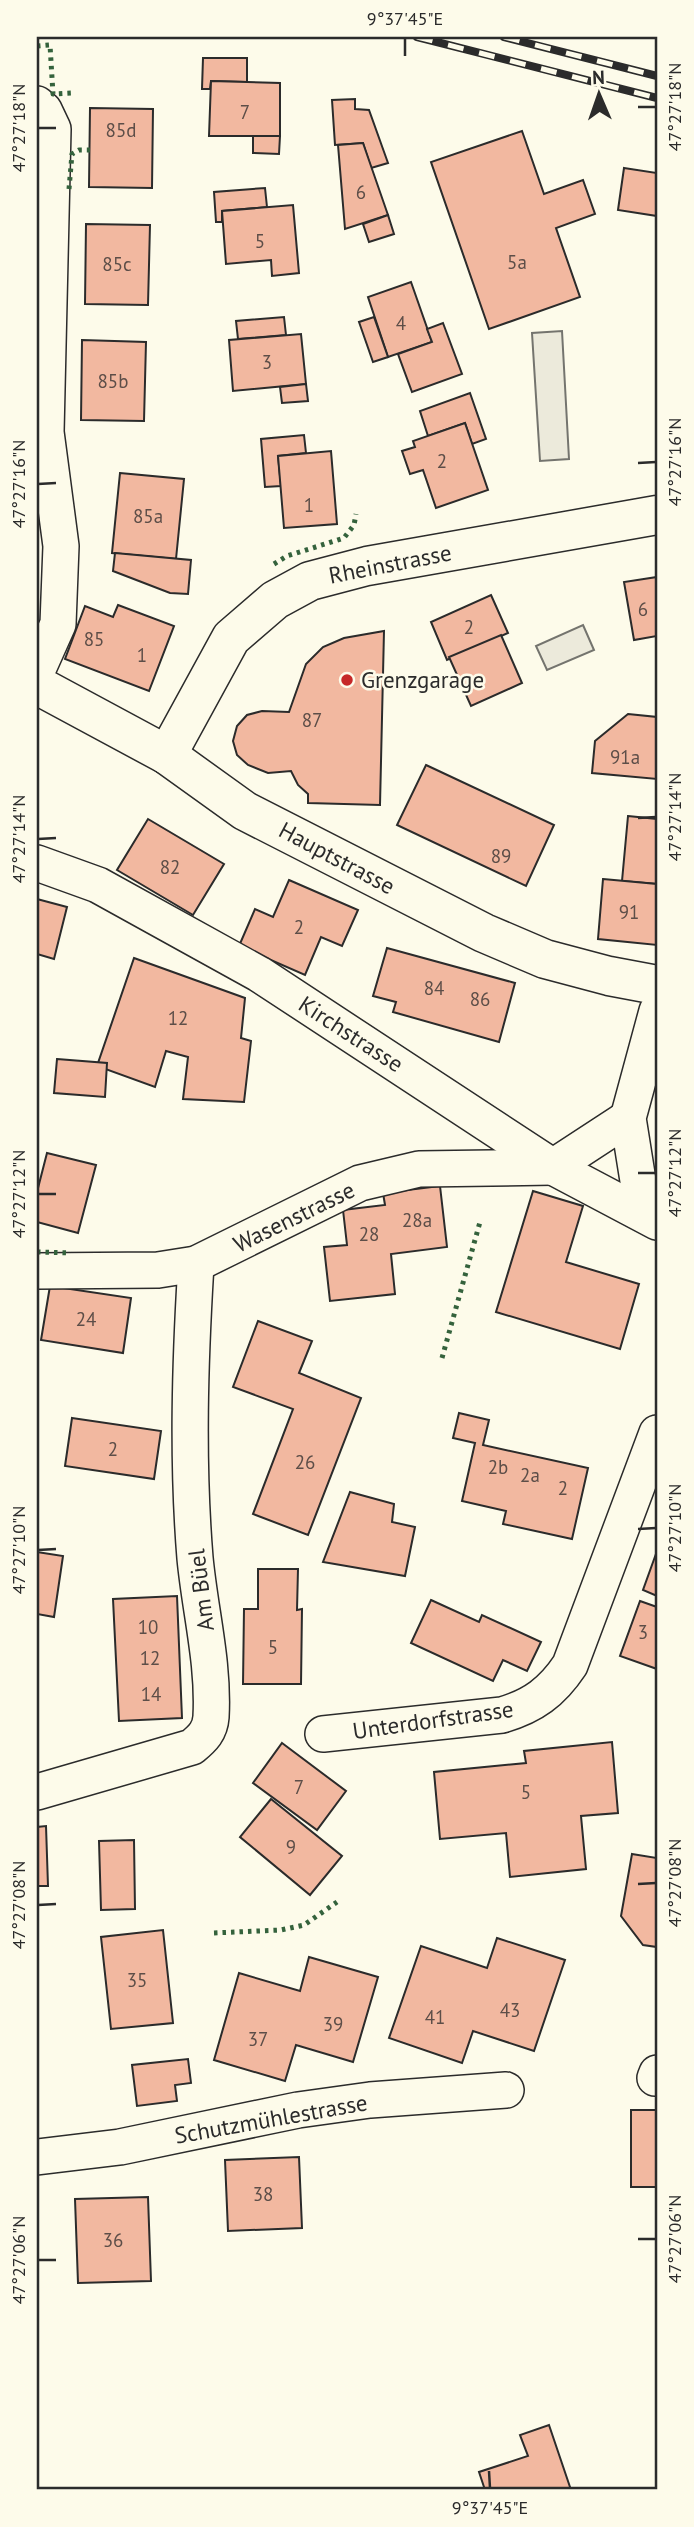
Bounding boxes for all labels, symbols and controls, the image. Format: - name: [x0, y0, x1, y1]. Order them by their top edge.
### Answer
- text: 9°37'45"E: [367, 7, 443, 30]
- north arrow: [564, 60, 634, 130]
- text: 47°27'18"N: [663, 63, 686, 151]
- text: N: [592, 65, 605, 89]
- text: 47°27'18"N: [7, 84, 30, 172]
- house number: 7: [240, 100, 250, 124]
- house number: 85d: [106, 118, 136, 142]
- house number: 6: [356, 180, 366, 204]
- house number: 5: [255, 229, 265, 253]
- house number: 5a: [507, 250, 527, 274]
- house number: 85c: [102, 252, 132, 276]
- house number: 4: [396, 311, 406, 335]
- house number: 3: [262, 350, 272, 374]
- house number: 85b: [98, 369, 128, 393]
- text: 47°27'16"N: [663, 418, 686, 506]
- text: 47°27'16"N: [7, 440, 30, 528]
- house number: 2: [437, 449, 447, 473]
- house number: 1: [304, 493, 314, 517]
- house number: 85a: [133, 504, 163, 528]
- street label: Rheinstrasse: [326, 537, 454, 590]
- house number: 6: [638, 597, 648, 621]
- house number: 2: [464, 615, 474, 639]
- house number: 85: [84, 627, 104, 651]
- house number: 1: [137, 643, 147, 667]
- place label: Grenzgarage: [361, 665, 484, 694]
- marker: Grenzgarage: [339, 672, 355, 688]
- house number: 87: [302, 708, 322, 732]
- house number: 91a: [610, 745, 640, 769]
- text: 47°27'14"N: [663, 773, 686, 861]
- text: 47°27'14"N: [7, 795, 30, 883]
- street label: Hauptstrasse: [274, 815, 400, 900]
- house number: 89: [491, 844, 511, 868]
- house number: 82: [160, 855, 180, 879]
- house number: 91: [619, 900, 639, 924]
- house number: 2: [294, 915, 304, 939]
- house number: 84: [424, 976, 444, 1000]
- house number: 86: [470, 987, 490, 1011]
- street label: Kirchstrasse: [294, 989, 409, 1078]
- house number: 12: [168, 1006, 188, 1030]
- text: 47°27'12"N: [663, 1129, 686, 1217]
- text: 47°27'12"N: [7, 1150, 30, 1238]
- street label: Wasenstrasse: [228, 1175, 359, 1258]
- house number: 28a: [402, 1208, 432, 1232]
- house number: 28: [359, 1222, 379, 1246]
- house number: 24: [76, 1307, 96, 1331]
- house number: 2: [108, 1437, 118, 1461]
- house number: 26: [295, 1450, 315, 1474]
- house number: 2b: [488, 1455, 508, 1479]
- house number: 2a: [520, 1463, 540, 1487]
- house number: 2: [558, 1476, 568, 1500]
- text: 47°27'10"N: [663, 1484, 686, 1572]
- text: 47°27'10"N: [7, 1506, 30, 1594]
- street label: Am Büel: [181, 1547, 220, 1633]
- house number: 10: [138, 1615, 158, 1639]
- house number: 3: [638, 1620, 648, 1644]
- house number: 5: [268, 1635, 278, 1659]
- house number: 12: [140, 1646, 160, 1670]
- house number: 14: [141, 1682, 161, 1706]
- street label: Unterdorfstrasse: [351, 1694, 515, 1745]
- house number: 7: [294, 1775, 304, 1799]
- house number: 5: [521, 1780, 531, 1804]
- house number: 9: [286, 1835, 296, 1859]
- text: 47°27'08"N: [663, 1839, 686, 1927]
- text: 47°27'08"N: [7, 1861, 30, 1949]
- house number: 35: [127, 1968, 147, 1992]
- house number: 43: [500, 1998, 520, 2022]
- house number: 41: [425, 2005, 445, 2029]
- house number: 39: [323, 2012, 343, 2036]
- house number: 37: [248, 2027, 268, 2051]
- street label: Schutzmühlestrasse: [172, 2087, 370, 2150]
- house number: 38: [253, 2182, 273, 2206]
- text: 47°27'06"N: [663, 2195, 686, 2283]
- text: 47°27'06"N: [7, 2216, 30, 2304]
- house number: 36: [103, 2228, 123, 2252]
- text: 9°37'45"E: [452, 2496, 528, 2519]

